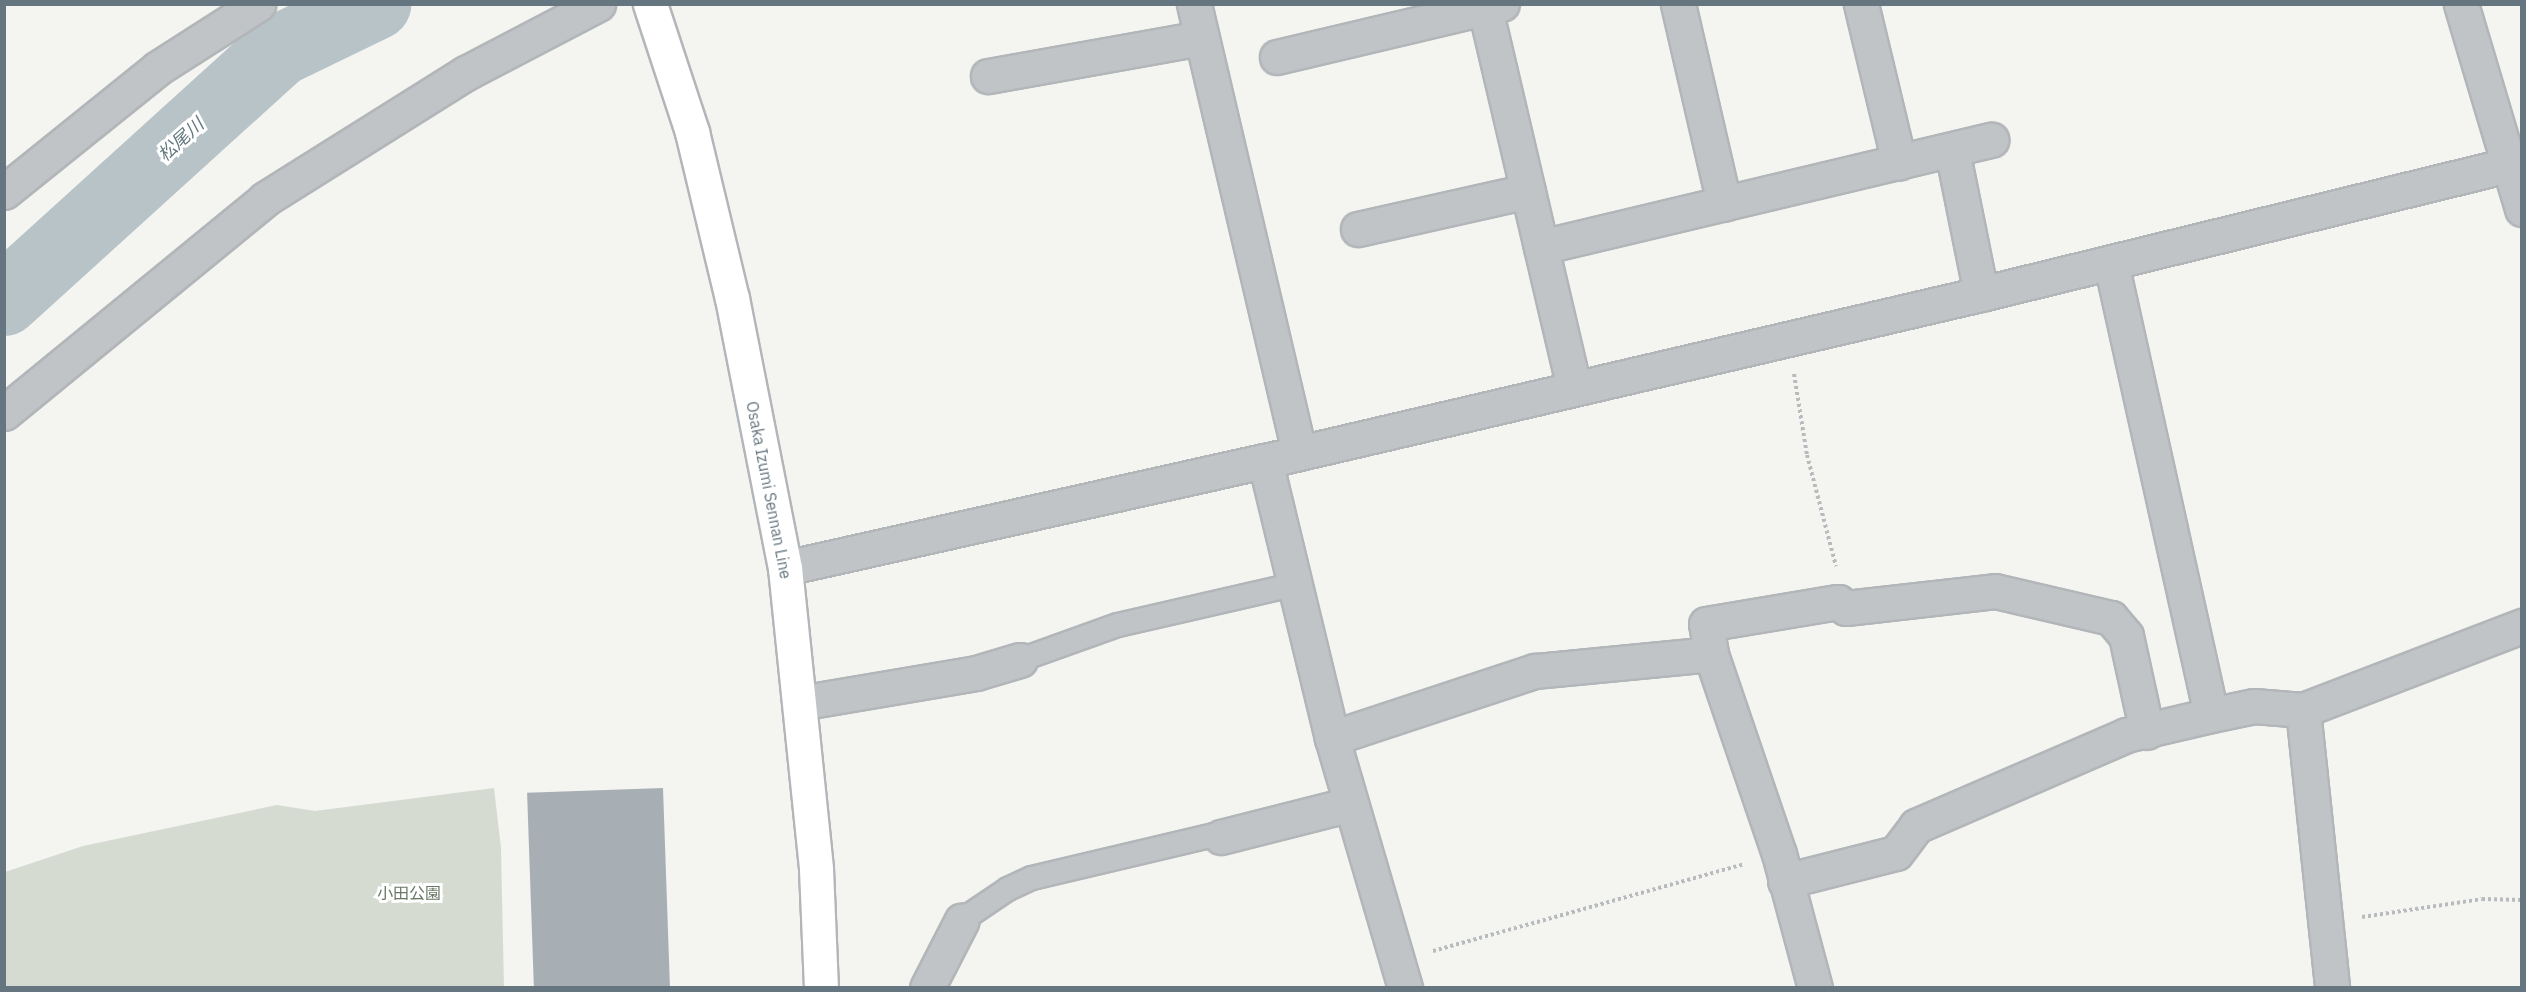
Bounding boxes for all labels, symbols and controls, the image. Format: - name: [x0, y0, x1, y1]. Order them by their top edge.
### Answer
- water label: 松尾川: [154, 114, 208, 166]
- street label: Osaka Izumi Sennan Line: [742, 400, 796, 580]
- park label: 小田公園: [377, 883, 441, 903]

